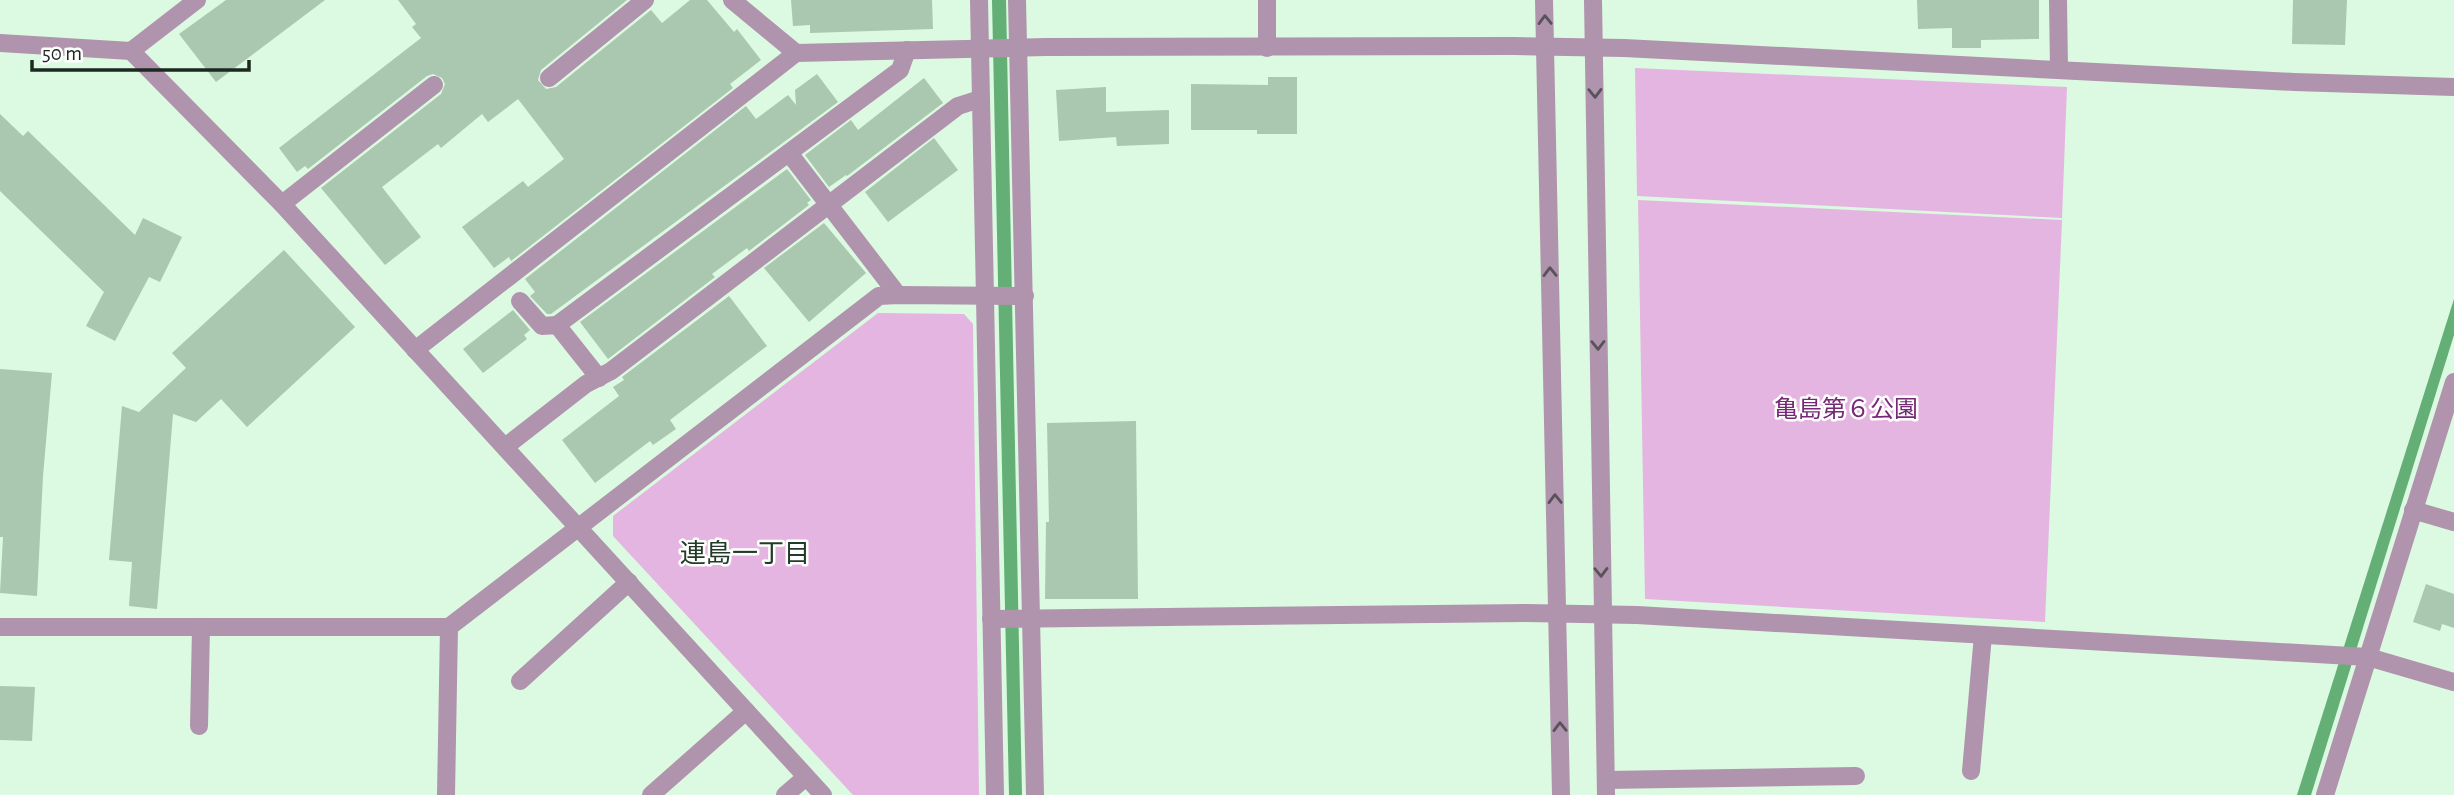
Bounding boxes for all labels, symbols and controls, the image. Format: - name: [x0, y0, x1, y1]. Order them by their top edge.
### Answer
- one-way arrow: [1537, 14, 1553, 25]
- scale bar: [32, 28, 248, 72]
- text: 50 m: [42, 43, 82, 64]
- one-way arrow: [1587, 88, 1603, 98]
- one-way arrow: [1542, 266, 1558, 277]
- one-way arrow: [1591, 339, 1606, 350]
- park label: 亀島第６公園: [1774, 396, 1918, 422]
- one-way arrow: [1547, 494, 1563, 504]
- district label: 連島一丁目: [680, 539, 810, 567]
- one-way arrow: [1594, 567, 1609, 578]
- one-way arrow: [1552, 721, 1568, 732]

